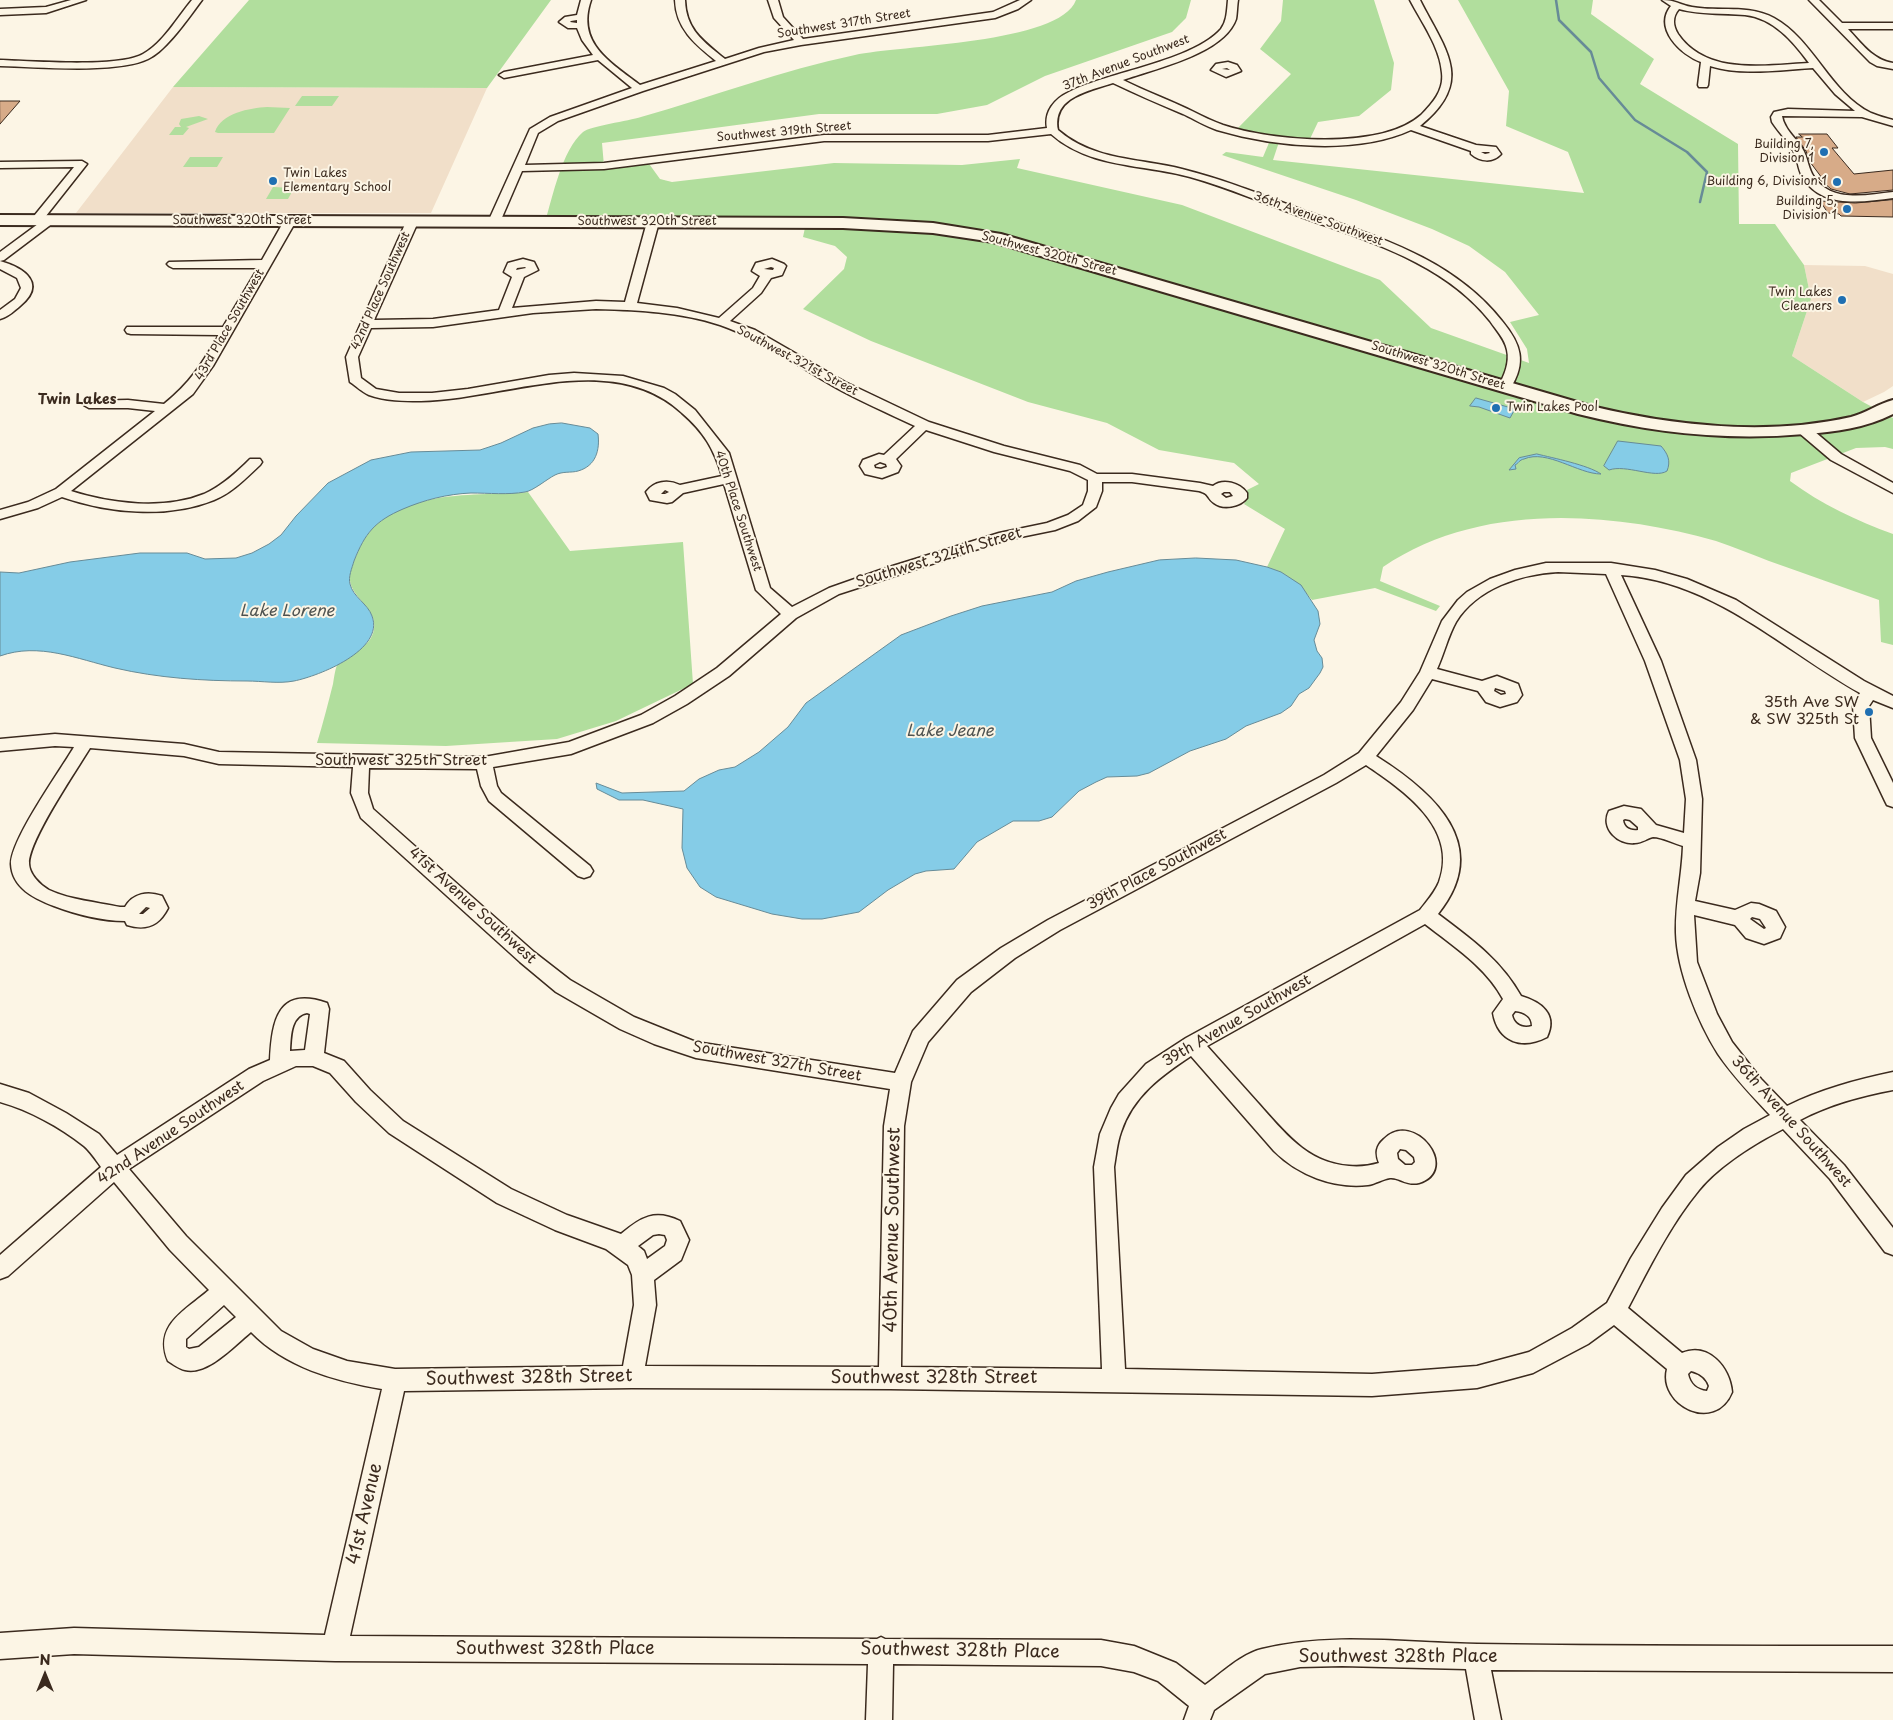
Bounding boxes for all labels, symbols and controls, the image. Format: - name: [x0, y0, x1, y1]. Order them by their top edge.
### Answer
- street label: Southwest 317th Street: [776, 6, 912, 42]
- street label: 37th Avenue Southwest: [1061, 32, 1191, 94]
- street label: Southwest 319th Street: [716, 119, 852, 145]
- place label: Building 7, Division 1: [1754, 138, 1814, 166]
- marker: Building 7, Division 1: [1818, 146, 1830, 158]
- place label: Twin Lakes Elementary School: [283, 167, 391, 195]
- marker: Twin Lakes Elementary School: [267, 175, 279, 187]
- place label: Building 6, Division 1: [1706, 175, 1827, 189]
- marker: Building 6, Division 1: [1831, 176, 1843, 188]
- street label: 36th Avenue Southwest: [1251, 189, 1385, 249]
- place label: Building 5, Division 1: [1775, 195, 1837, 223]
- marker: Building 5, Division 1: [1841, 203, 1853, 215]
- street label: Southwest 320th Street: [172, 214, 312, 228]
- street label: Southwest 320th Street: [577, 215, 717, 229]
- street label: Southwest 320th Street: [980, 229, 1118, 279]
- street label: 42nd Place Southwest: [348, 230, 414, 352]
- street label: 43rd Place Southwest: [192, 267, 268, 383]
- place label: Twin Lakes Cleaners: [1768, 286, 1832, 314]
- marker: Twin Lakes Cleaners: [1836, 294, 1848, 306]
- street label: Southwest 321st Street: [734, 323, 860, 399]
- street label: Southwest 320th Street: [1369, 339, 1507, 393]
- district label: Twin Lakes: [38, 392, 116, 408]
- place label: Twin Lakes Pool: [1506, 401, 1598, 415]
- marker: Twin Lakes Pool: [1490, 402, 1502, 414]
- street label: 40th Place Southwest: [712, 449, 764, 573]
- street label: Southwest 324th Street: [854, 524, 1024, 592]
- water label: Lake Lorene: [240, 602, 334, 622]
- place label: 35th Ave SW & SW 325th St: [1750, 694, 1859, 729]
- marker: 35th Ave SW & SW 325th St: [1863, 706, 1875, 718]
- water label: Lake Jeane: [906, 722, 994, 742]
- street label: Southwest 325th Street: [315, 752, 487, 770]
- street label: 39th Place Southwest: [1084, 826, 1230, 914]
- street label: 41st Avenue Southwest: [404, 844, 540, 968]
- street label: 39th Avenue Southwest: [1160, 971, 1314, 1071]
- street label: Southwest 327th Street: [691, 1038, 863, 1086]
- street label: 36th Avenue Southwest: [1727, 1053, 1855, 1191]
- street label: 42nd Avenue Southwest: [94, 1077, 248, 1189]
- street label: 40th Avenue Southwest: [880, 1127, 906, 1333]
- street label: Southwest 328th Street: [425, 1365, 633, 1391]
- street label: Southwest 328th Street: [831, 1367, 1037, 1389]
- street label: 41st Avenue: [343, 1461, 387, 1567]
- street label: Southwest 328th Place: [455, 1638, 655, 1660]
- street label: Southwest 328th Place: [860, 1638, 1060, 1664]
- street label: Southwest 328th Place: [1298, 1646, 1498, 1668]
- text: N: [39, 1649, 51, 1670]
- north arrow: [20, 1650, 70, 1700]

